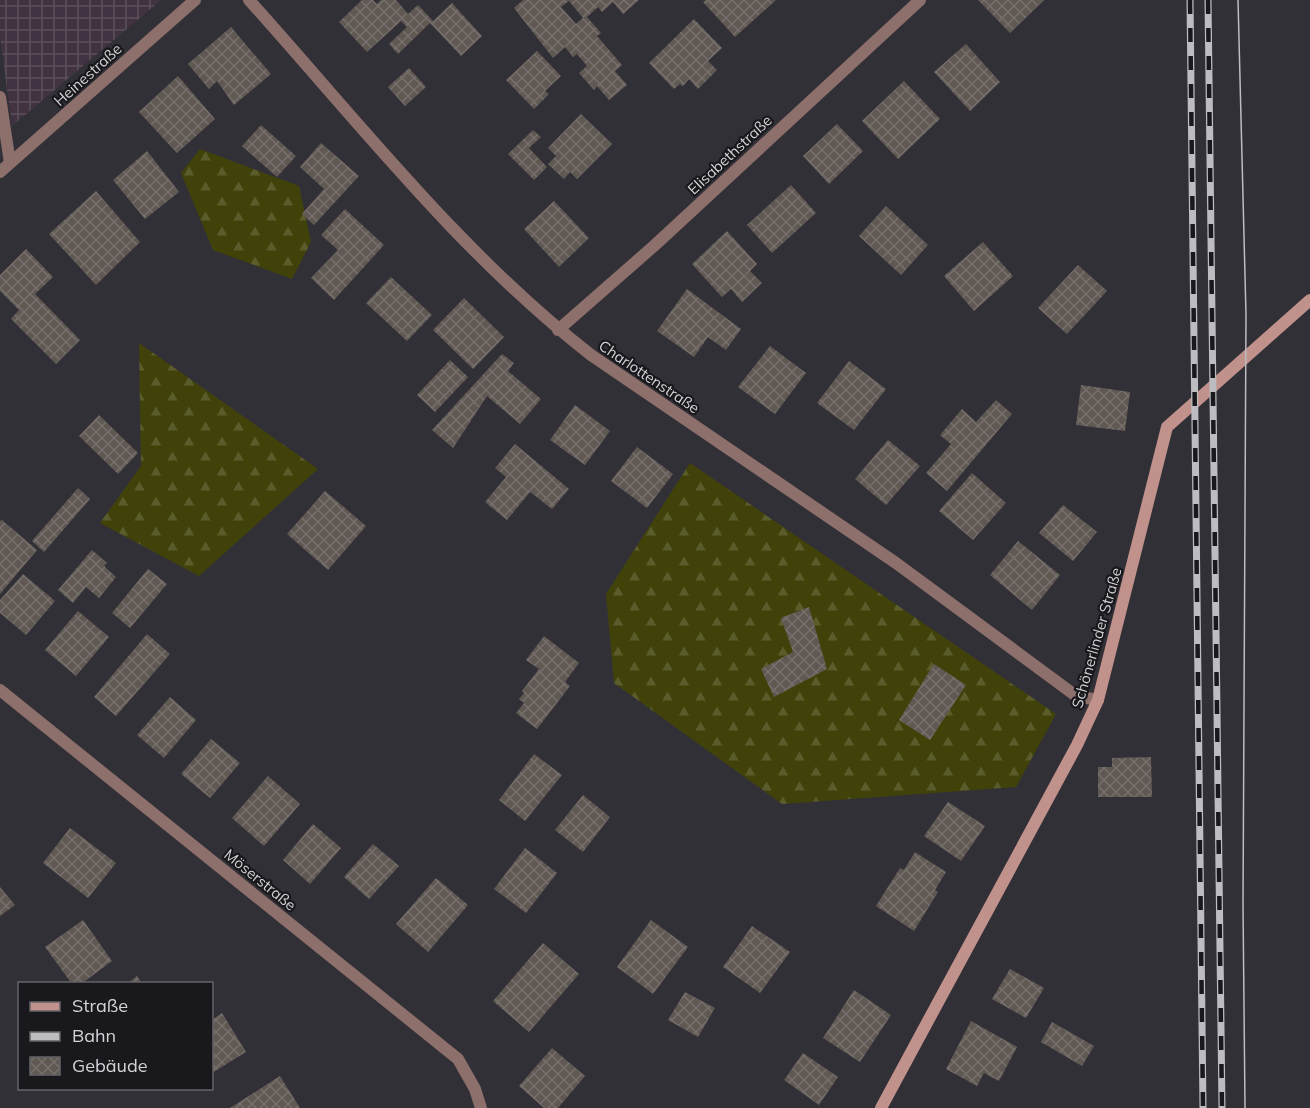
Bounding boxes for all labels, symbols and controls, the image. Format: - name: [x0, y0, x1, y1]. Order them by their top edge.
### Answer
- street label: Heinestraße: [50, 39, 126, 110]
- street label: Elisabethstraße: [684, 111, 776, 198]
- street label: Charlottenstraße: [595, 336, 703, 417]
- street label: Schönerlinder Straße: [1067, 565, 1126, 710]
- street label: Möserstraße: [221, 845, 300, 914]
- legend: [18, 982, 213, 1090]
- text: Straße: [72, 994, 128, 1017]
- text: Bahn: [72, 1024, 116, 1047]
- text: Gebäude: [72, 1054, 148, 1077]

